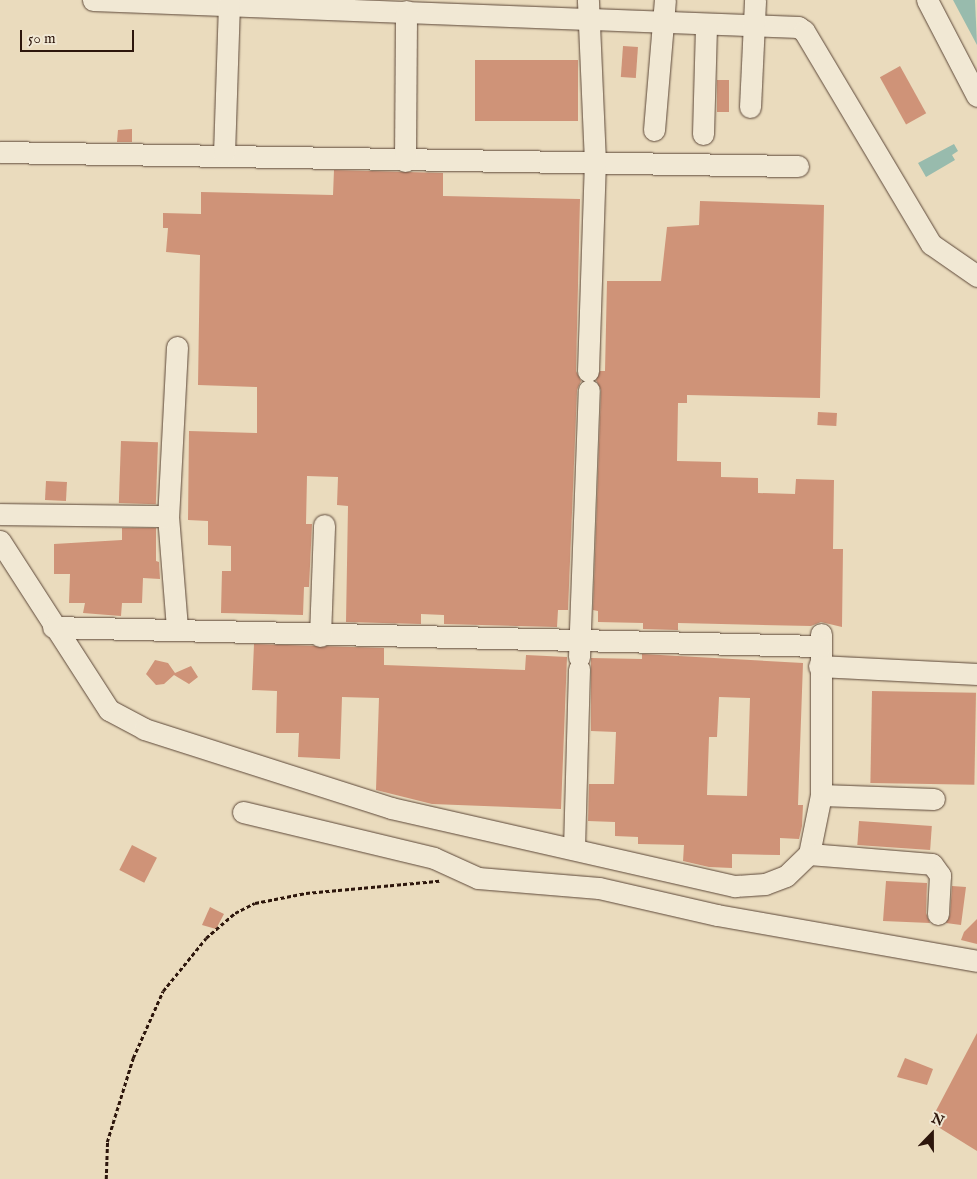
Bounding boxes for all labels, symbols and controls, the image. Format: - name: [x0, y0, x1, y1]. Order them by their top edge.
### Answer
- scale bar: [22, 20, 136, 52]
- text: 50 m: [28, 29, 56, 48]
- north arrow: [907, 1109, 957, 1159]
- text: N: [929, 1109, 947, 1131]

